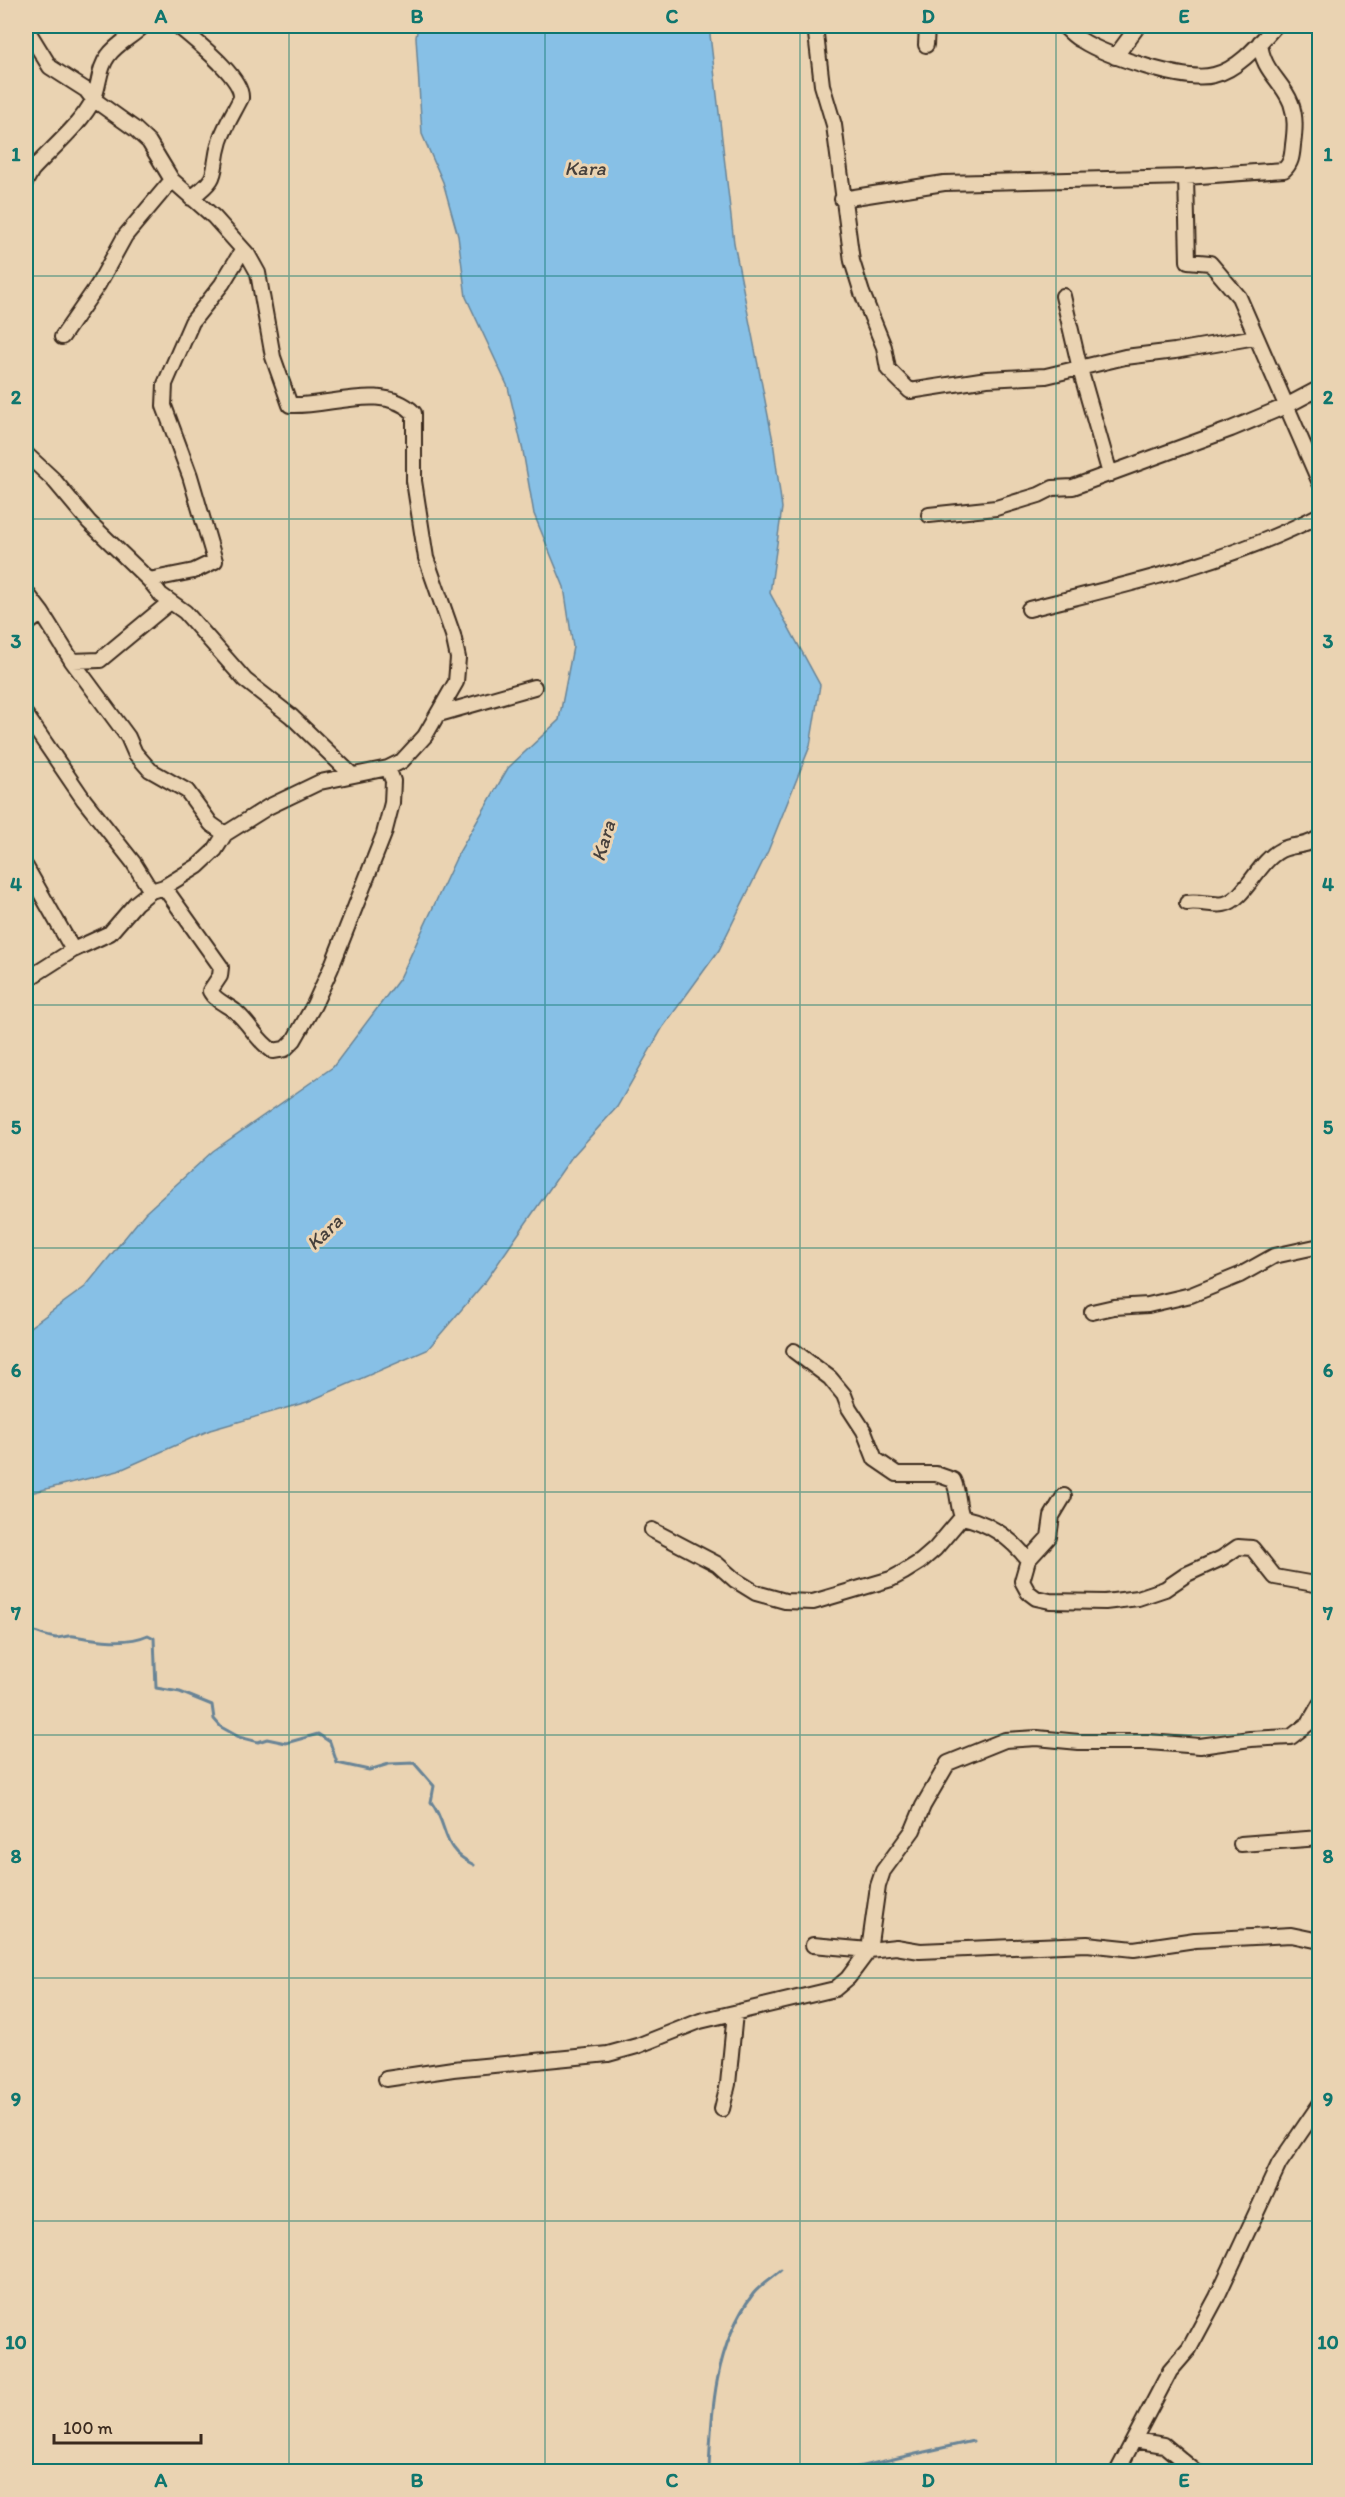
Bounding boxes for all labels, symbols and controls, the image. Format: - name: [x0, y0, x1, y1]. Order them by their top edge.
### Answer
- text: A: [154, 4, 168, 28]
- text: B: [411, 4, 424, 28]
- text: C: [666, 4, 679, 28]
- text: D: [921, 4, 935, 28]
- text: E: [1178, 4, 1190, 28]
- text: 1: [11, 142, 21, 166]
- text: 1: [1323, 142, 1333, 166]
- water label: Kara: [565, 156, 607, 180]
- text: 2: [11, 385, 22, 409]
- text: 2: [1323, 385, 1334, 409]
- text: 3: [11, 629, 22, 653]
- text: 3: [1323, 629, 1334, 653]
- water label: Kara: [586, 817, 621, 864]
- text: 4: [10, 872, 22, 896]
- text: 4: [1322, 872, 1334, 896]
- text: 5: [11, 1115, 22, 1139]
- text: 5: [1323, 1115, 1334, 1139]
- water label: Kara: [301, 1208, 348, 1255]
- text: 6: [11, 1358, 22, 1382]
- text: 6: [1323, 1358, 1334, 1382]
- text: 7: [10, 1601, 21, 1625]
- text: 7: [1322, 1601, 1333, 1625]
- text: 8: [11, 1844, 22, 1868]
- text: 8: [1323, 1844, 1334, 1868]
- text: 9: [11, 2087, 21, 2111]
- text: 9: [1323, 2087, 1333, 2111]
- text: 10: [5, 2330, 27, 2354]
- text: 10: [1317, 2330, 1339, 2354]
- scale bar: [54, 2407, 201, 2445]
- text: 100 m: [63, 2417, 113, 2439]
- text: A: [154, 2468, 168, 2492]
- text: B: [411, 2468, 424, 2492]
- text: C: [666, 2468, 679, 2492]
- text: D: [921, 2468, 935, 2492]
- text: E: [1178, 2468, 1190, 2492]

